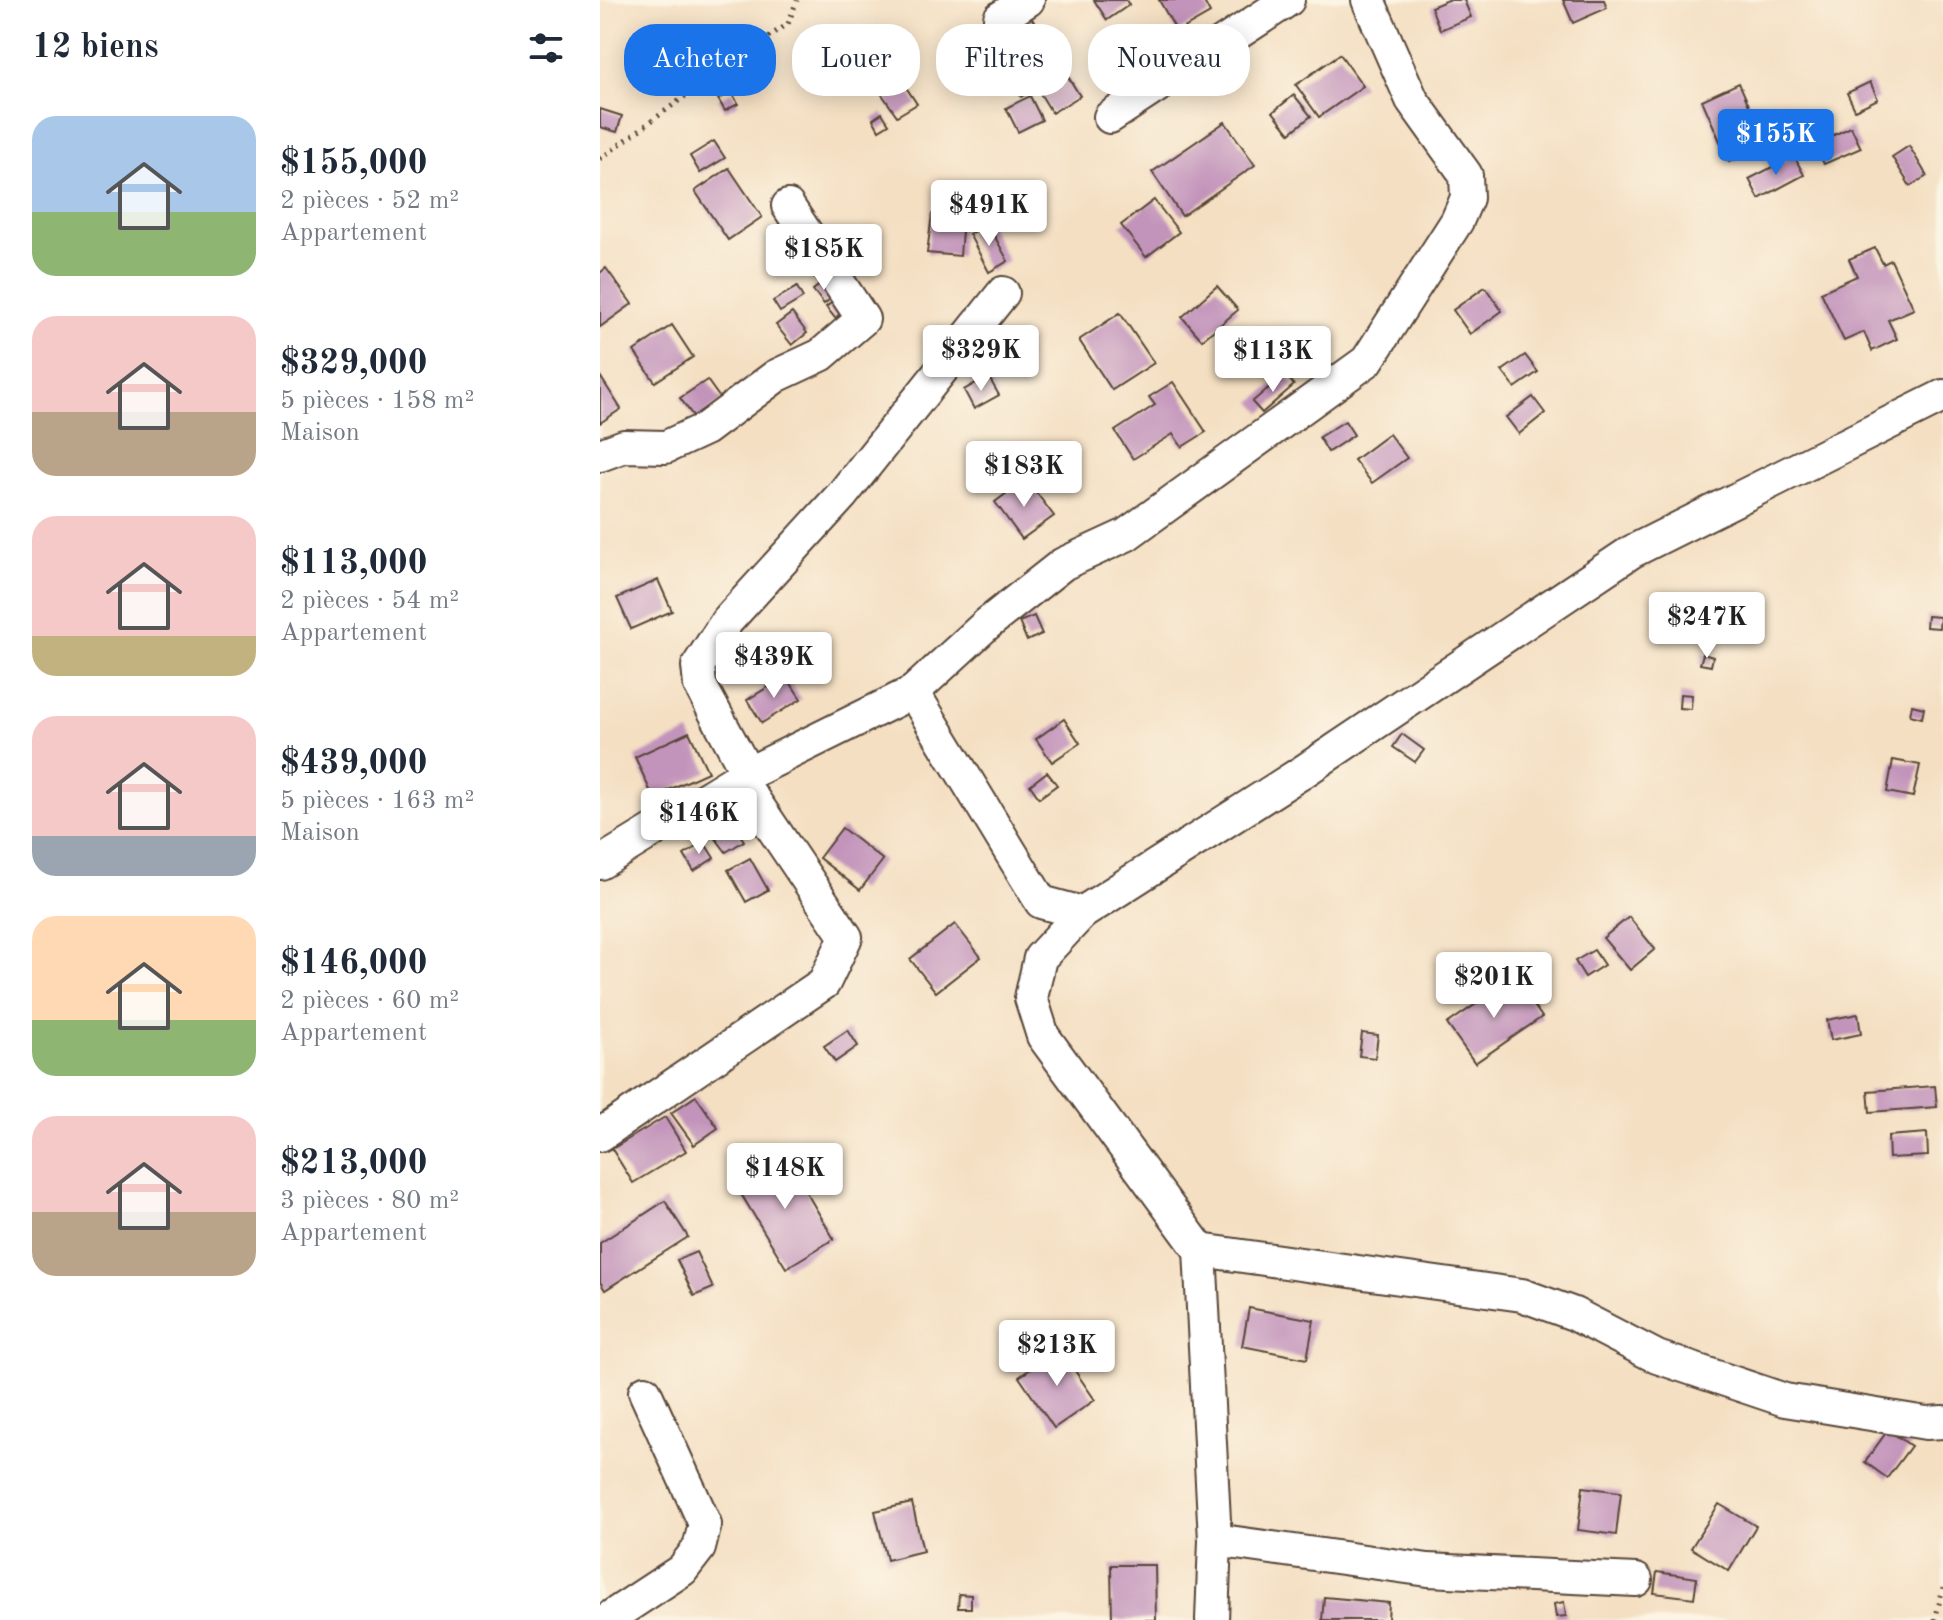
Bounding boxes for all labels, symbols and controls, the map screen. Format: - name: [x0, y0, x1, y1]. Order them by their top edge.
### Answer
- chip: Acheter: [624, 24, 776, 96]
- chip: Louer: [792, 24, 920, 96]
- chip: Filtres: [936, 24, 1072, 96]
- chip: Nouveau: [1088, 24, 1250, 96]
- icon: filters: [524, 26, 568, 70]
- text: 12 biens: [32, 31, 159, 65]
- pin: $155K: [1720, 109, 1832, 177]
- text: $155K: [1736, 122, 1816, 148]
- text: $155,000: [280, 147, 428, 181]
- icon: home: [96, 148, 192, 244]
- pin: $491K: [933, 180, 1045, 248]
- text: 2 pièces · 52 m²: [280, 188, 459, 214]
- text: $491K: [949, 193, 1029, 219]
- text: Appartement: [280, 220, 427, 246]
- pin: $185K: [768, 224, 880, 292]
- text: $185K: [784, 237, 864, 263]
- pin: $329K: [925, 325, 1037, 393]
- pin: $113K: [1217, 326, 1329, 394]
- text: $329K: [941, 338, 1021, 364]
- text: $113K: [1233, 339, 1313, 365]
- text: $329,000: [280, 347, 428, 381]
- icon: home: [96, 348, 192, 444]
- text: 5 pièces · 158 m²: [280, 388, 474, 414]
- text: Maison: [280, 420, 360, 446]
- pin: $183K: [968, 441, 1080, 509]
- text: $183K: [984, 454, 1064, 480]
- text: $113,000: [280, 547, 428, 581]
- icon: home: [96, 548, 192, 644]
- text: 2 pièces · 54 m²: [280, 588, 459, 614]
- pin: $247K: [1651, 592, 1763, 660]
- text: $247K: [1667, 605, 1747, 631]
- text: Appartement: [280, 620, 427, 646]
- pin: $439K: [718, 632, 830, 700]
- text: $439K: [734, 645, 814, 671]
- text: $439,000: [280, 747, 428, 781]
- icon: home: [96, 748, 192, 844]
- text: 5 pièces · 163 m²: [280, 788, 474, 814]
- pin: $146K: [643, 788, 755, 856]
- text: $146K: [659, 801, 739, 827]
- text: Maison: [280, 820, 360, 846]
- text: $146,000: [280, 947, 428, 981]
- icon: home: [96, 948, 192, 1044]
- pin: $201K: [1438, 952, 1550, 1020]
- text: $201K: [1454, 965, 1534, 991]
- text: 2 pièces · 60 m²: [280, 988, 459, 1014]
- text: Appartement: [280, 1020, 427, 1046]
- pin: $148K: [729, 1143, 841, 1211]
- text: $213,000: [280, 1147, 428, 1181]
- icon: home: [96, 1148, 192, 1244]
- text: $148K: [745, 1156, 825, 1182]
- text: 3 pièces · 80 m²: [280, 1188, 459, 1214]
- text: Appartement: [280, 1220, 427, 1246]
- pin: $213K: [1001, 1320, 1113, 1388]
- text: $213K: [1017, 1333, 1097, 1359]

